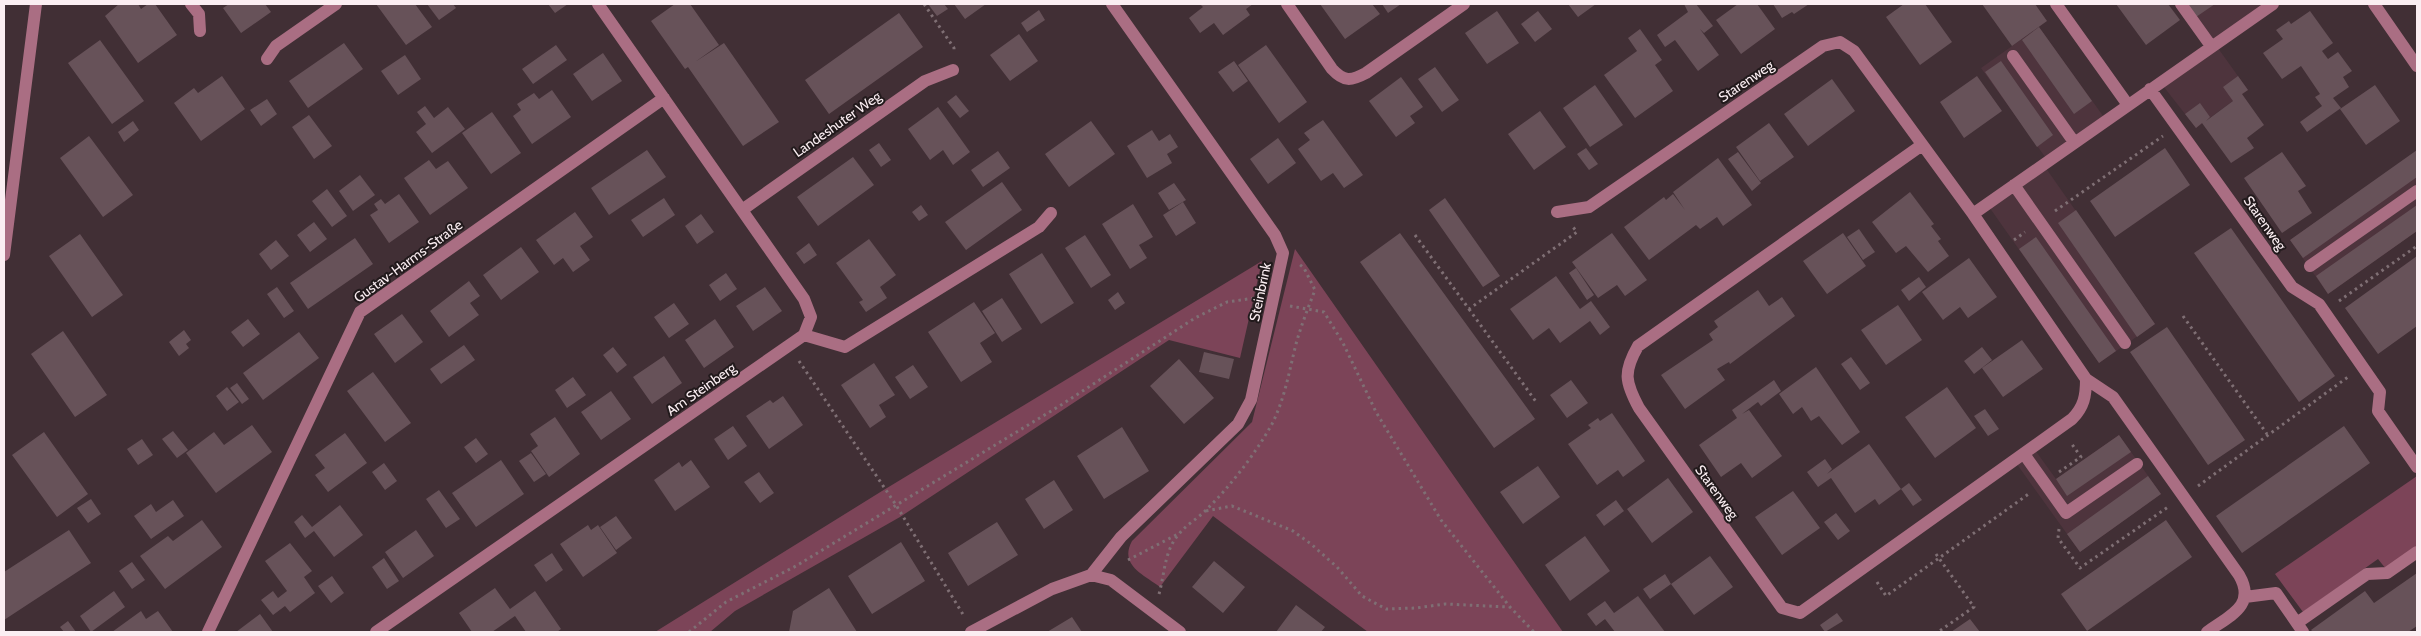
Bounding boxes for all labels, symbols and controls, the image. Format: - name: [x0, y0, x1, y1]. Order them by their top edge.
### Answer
- street label: Starenweg: [1715, 55, 1778, 106]
- street label: Landeshuter Weg: [789, 86, 885, 161]
- street label: Starenweg: [2240, 192, 2291, 255]
- street label: Gustav-Harms-Straße: [350, 215, 466, 307]
- street label: Steinbrink: [1245, 260, 1275, 323]
- street label: Am Steinberg: [663, 358, 740, 420]
- street label: Starenweg: [1691, 461, 1743, 524]

